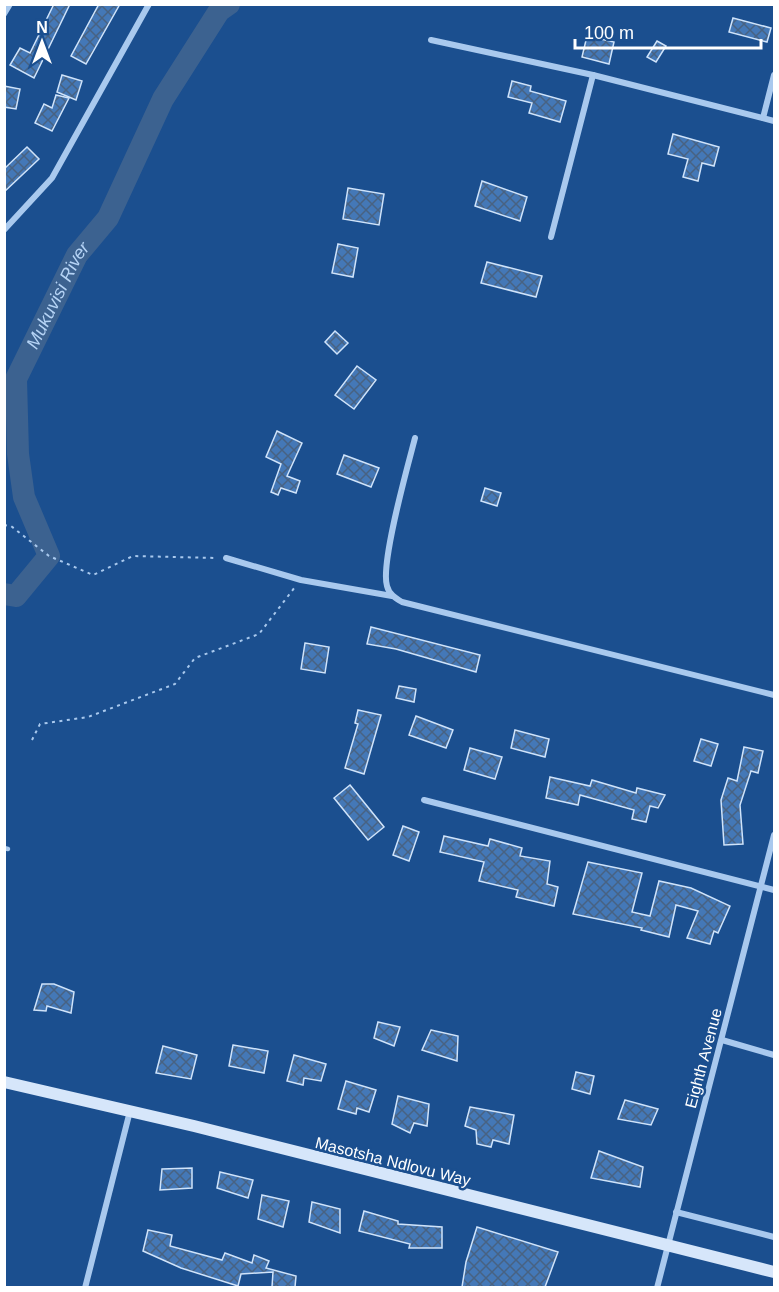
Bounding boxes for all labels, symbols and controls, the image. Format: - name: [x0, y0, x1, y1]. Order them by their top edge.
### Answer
- north arrow: [12, 12, 72, 72]
- scale bar: [575, 12, 761, 50]
- text: N: [36, 19, 48, 36]
- text: 100 m: [584, 23, 634, 43]
- water label: Mukuvisi River: [22, 237, 94, 352]
- street label: Eighth Avenue: [682, 1006, 725, 1110]
- street label: Masotsha Ndlovu Way: [313, 1134, 472, 1189]

